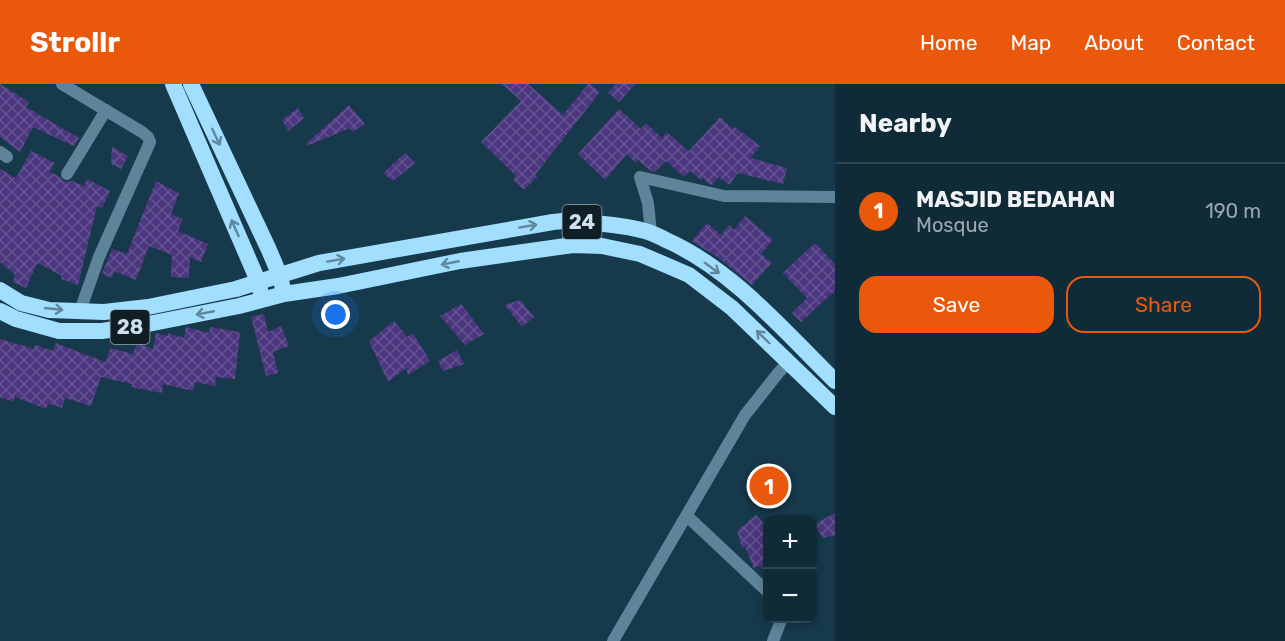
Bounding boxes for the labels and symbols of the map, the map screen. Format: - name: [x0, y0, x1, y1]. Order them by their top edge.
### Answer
- one-way arrow: [211, 128, 222, 146]
- road number: 24: [562, 205, 602, 239]
- one-way arrow: [229, 219, 240, 237]
- one-way arrow: [518, 221, 537, 232]
- one-way arrow: [326, 255, 345, 266]
- one-way arrow: [441, 258, 460, 269]
- one-way arrow: [704, 261, 720, 274]
- your location: [321, 300, 350, 329]
- one-way arrow: [43, 304, 63, 315]
- one-way arrow: [196, 308, 215, 319]
- road number: 28: [110, 310, 150, 344]
- one-way arrow: [755, 330, 770, 345]
- pin: 1: [750, 464, 788, 508]

